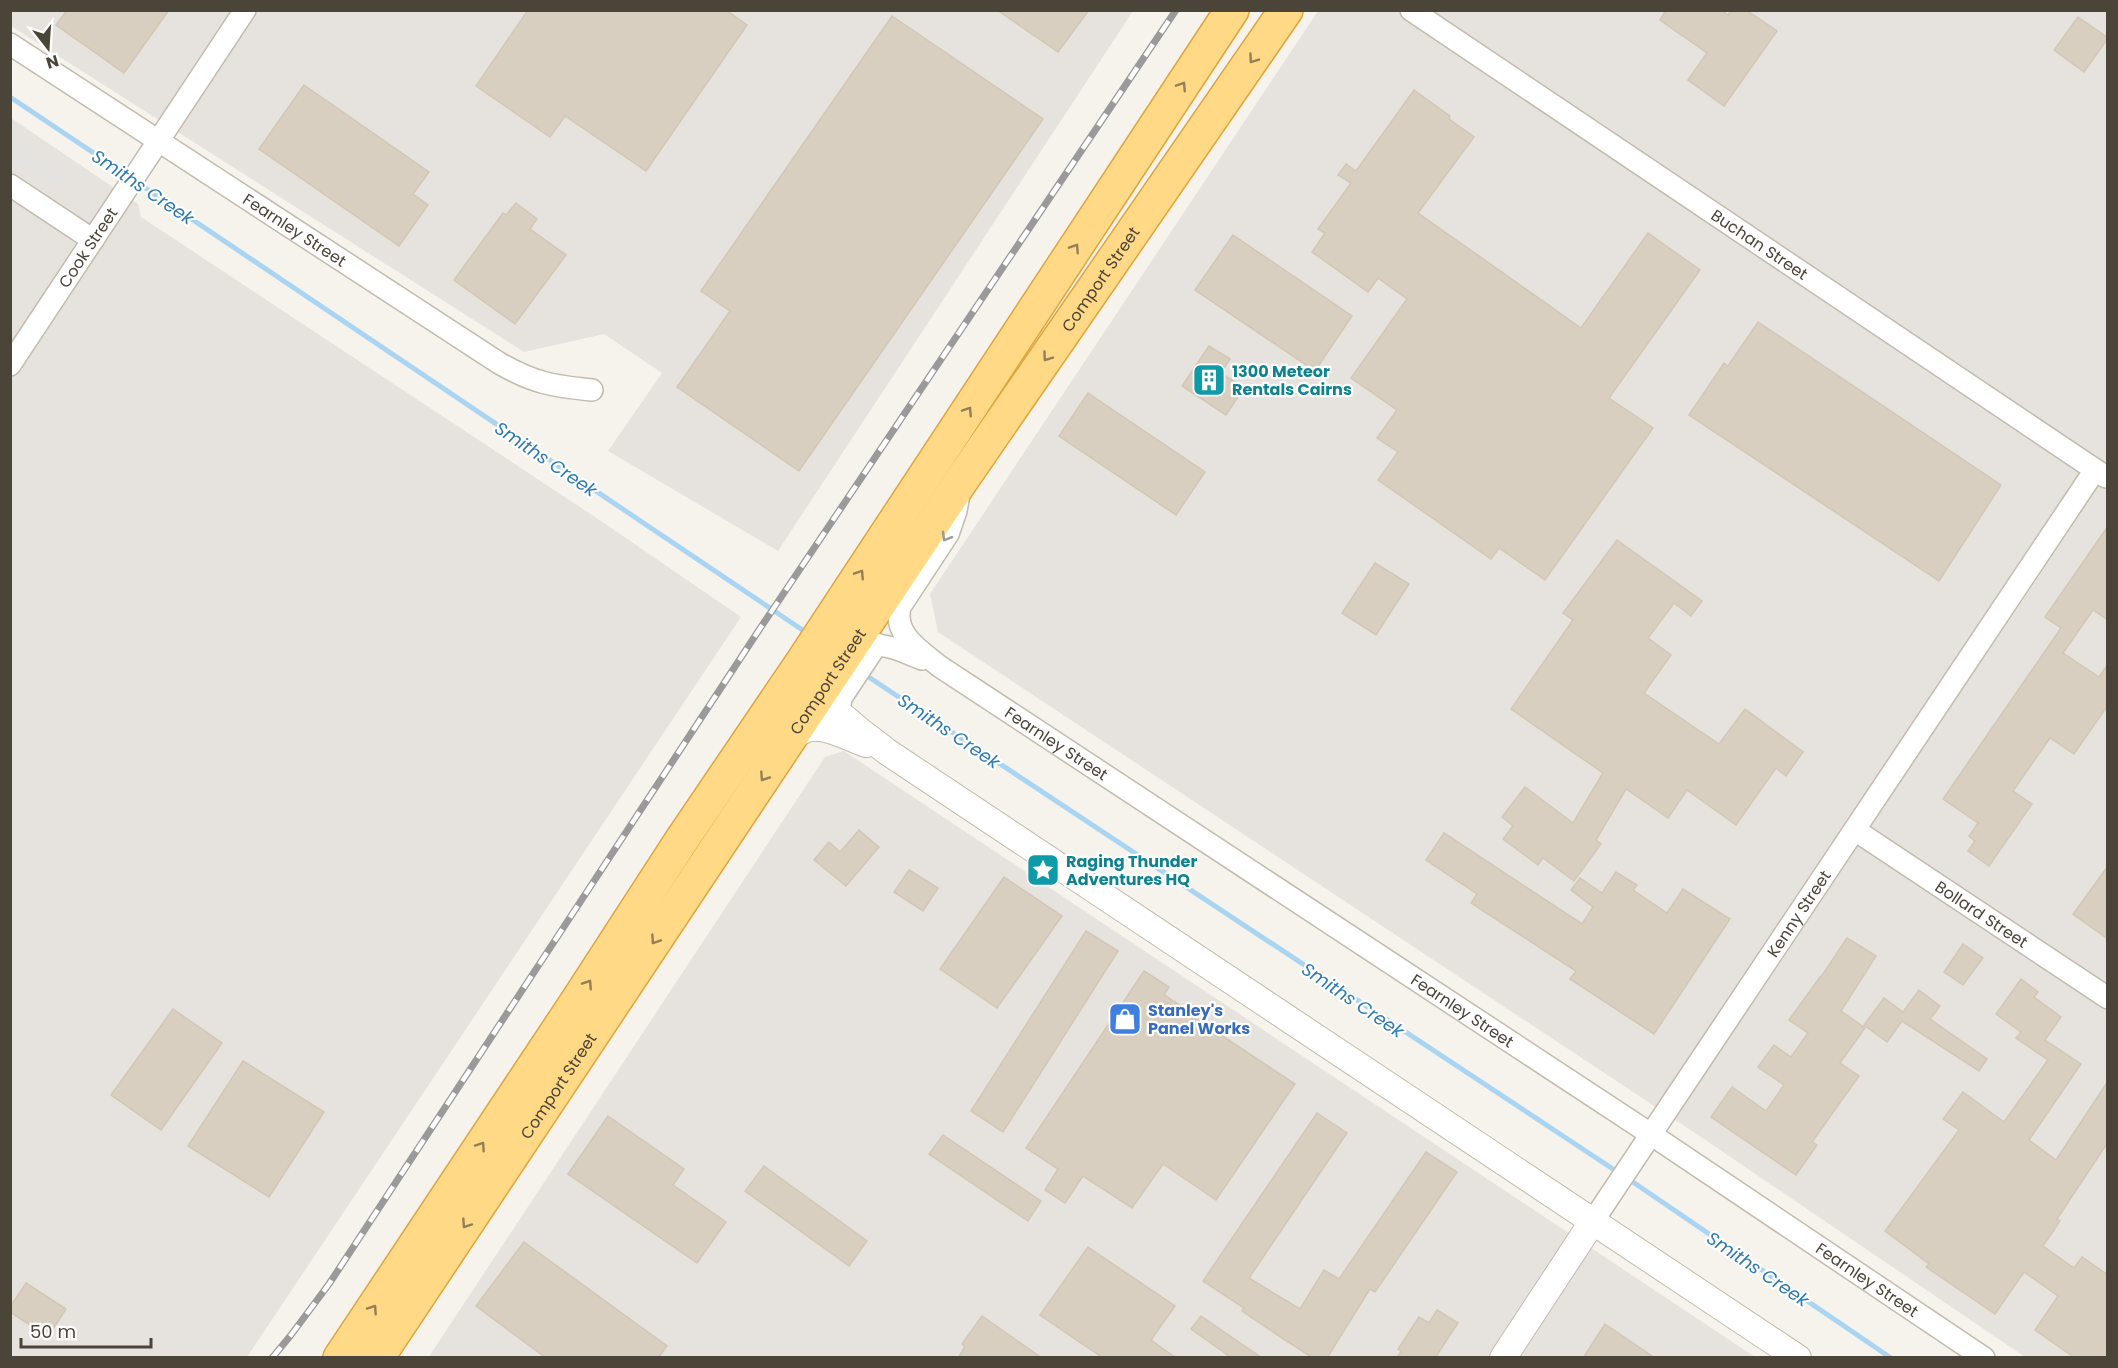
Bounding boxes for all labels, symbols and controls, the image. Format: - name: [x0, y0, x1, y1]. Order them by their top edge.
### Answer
- north arrow: [18, 18, 78, 78]
- text: N: [43, 49, 61, 75]
- one-way arrow: [1249, 52, 1260, 63]
- one-way arrow: [1175, 81, 1186, 92]
- water label: Smiths Creek: [87, 144, 200, 231]
- street label: Fearnley Street: [239, 188, 351, 272]
- street label: Cook Street: [53, 202, 123, 292]
- street label: Buchan Street: [1707, 203, 1813, 285]
- street label: Comport Street: [1056, 222, 1145, 336]
- one-way arrow: [1068, 244, 1079, 255]
- one-way arrow: [1043, 351, 1054, 362]
- place label: 1300 Meteor Rentals Cairns: [1232, 360, 1352, 401]
- building icon: 1300 Meteor Rentals Cairns: [1191, 362, 1227, 398]
- one-way arrow: [960, 407, 971, 418]
- water label: Smiths Creek: [490, 416, 603, 503]
- one-way arrow: [941, 531, 953, 541]
- one-way arrow: [853, 570, 865, 580]
- street label: Comport Street: [784, 624, 871, 739]
- water label: Smiths Creek: [893, 688, 1006, 775]
- street label: Fearnley Street: [1000, 701, 1113, 786]
- one-way arrow: [760, 771, 771, 782]
- place label: Raging Thunder Adventures HQ: [1066, 850, 1197, 891]
- place icon: Raging Thunder Adventures HQ: [1025, 852, 1061, 888]
- street label: Kenny Street: [1761, 865, 1836, 961]
- street label: Bollard Street: [1931, 875, 2033, 953]
- one-way arrow: [652, 933, 663, 944]
- water label: Smiths Creek: [1297, 957, 1410, 1044]
- street label: Fearnley Street: [1406, 968, 1519, 1053]
- one-way arrow: [581, 980, 593, 990]
- place label: Stanley's Panel Works: [1148, 999, 1250, 1040]
- shop icon: Stanley's Panel Works: [1107, 1001, 1143, 1037]
- street label: Comport Street: [515, 1028, 602, 1143]
- one-way arrow: [473, 1142, 484, 1153]
- one-way arrow: [462, 1217, 473, 1228]
- water label: Smiths Creek: [1702, 1226, 1815, 1313]
- street label: Fearnley Street: [1811, 1237, 1923, 1322]
- one-way arrow: [365, 1305, 377, 1315]
- scale bar: [21, 1311, 152, 1349]
- text: 50 m: [30, 1319, 76, 1344]

